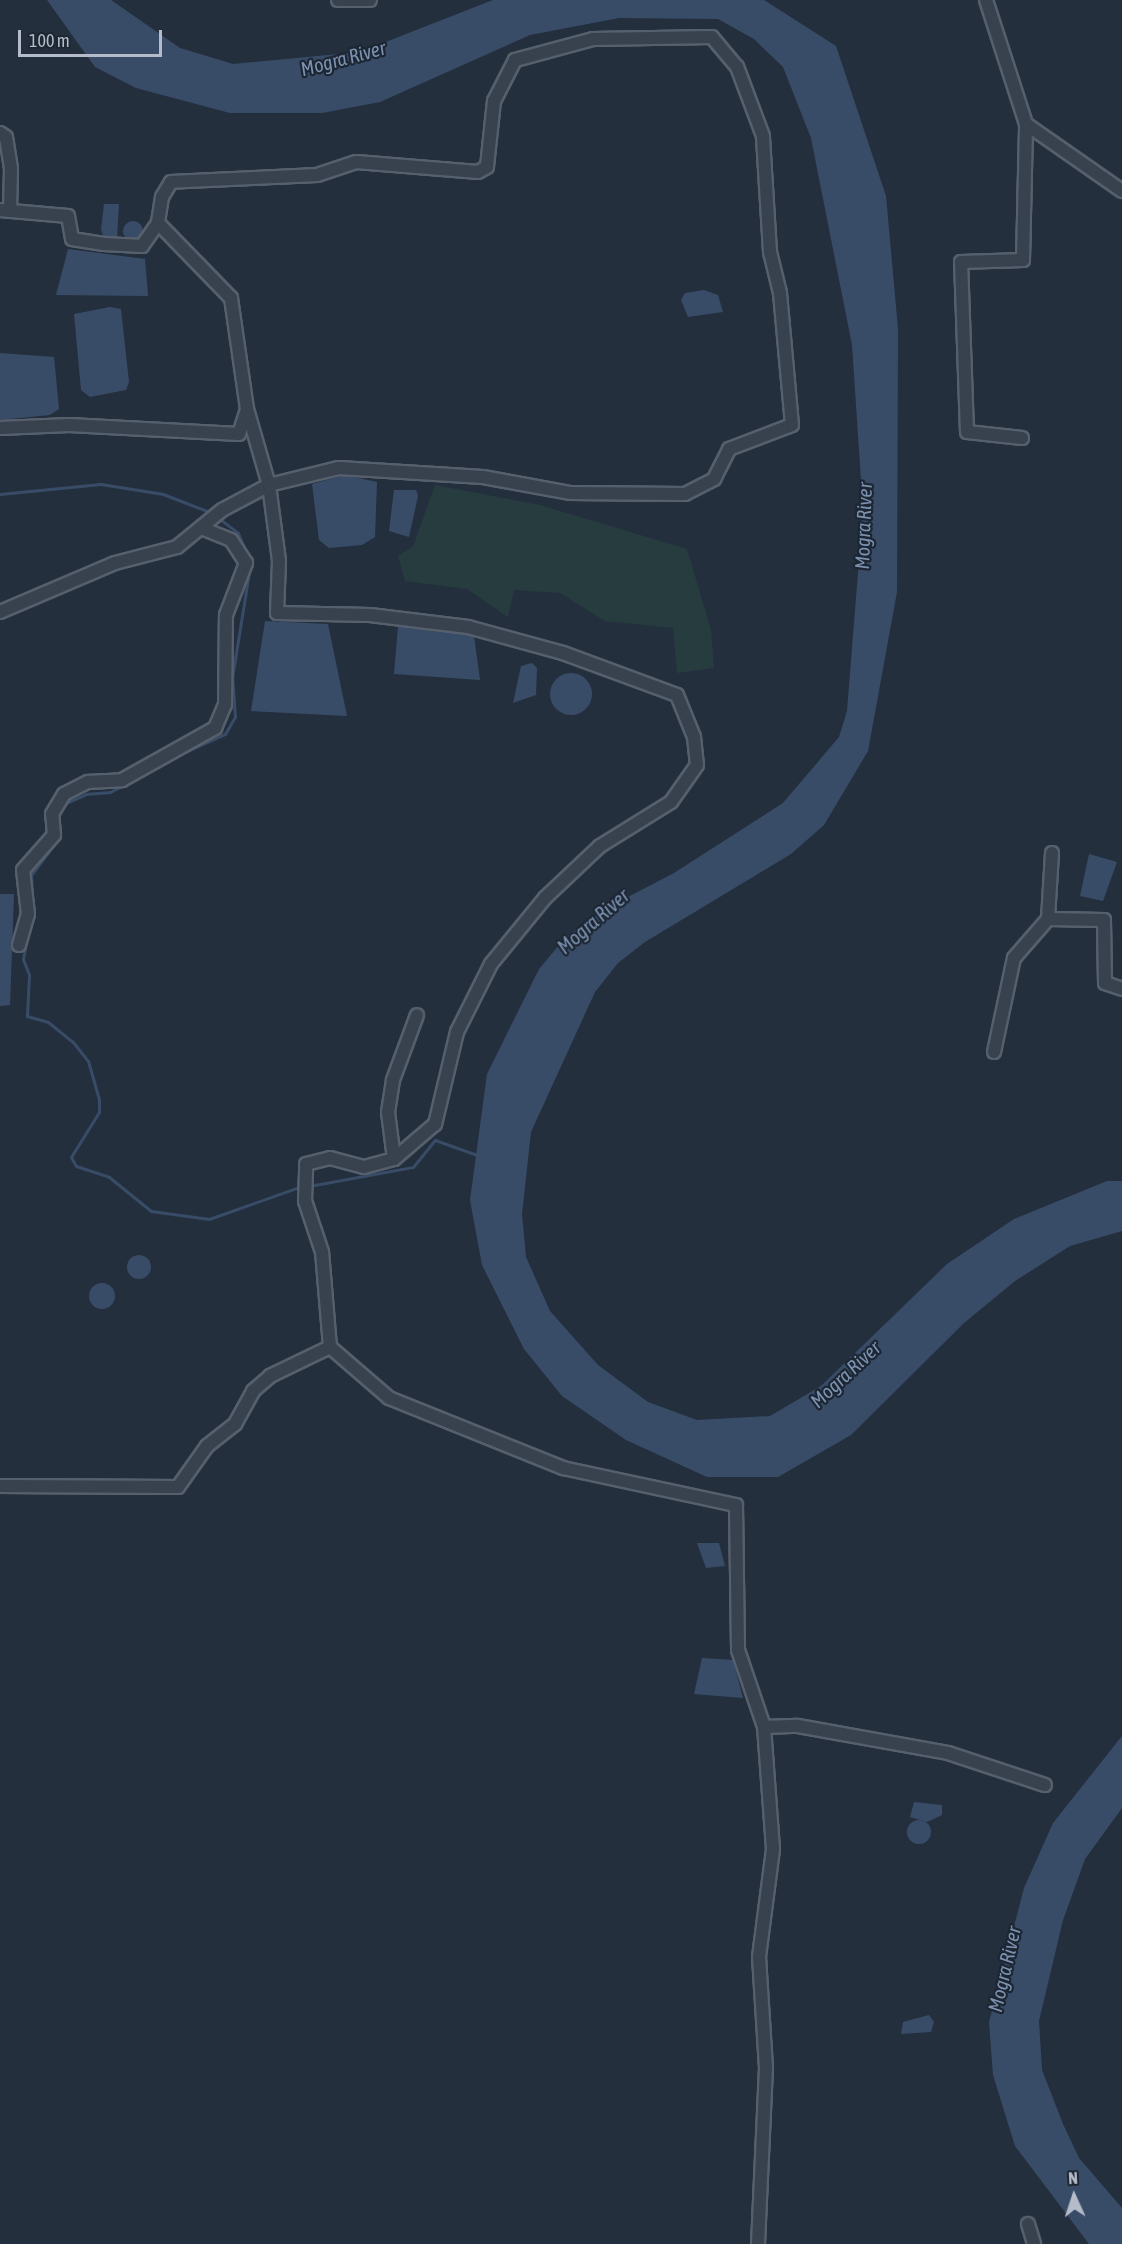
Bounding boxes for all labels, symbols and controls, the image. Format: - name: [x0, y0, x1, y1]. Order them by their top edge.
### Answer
- scale bar: [21, 18, 165, 56]
- text: 100 m: [29, 30, 70, 51]
- water label: Mogra River: [298, 35, 388, 81]
- water label: Mogra River: [849, 482, 877, 570]
- water label: Mogra River: [552, 883, 634, 959]
- water label: Mogra River: [805, 1335, 885, 1413]
- water label: Mogra River: [983, 1924, 1025, 2014]
- north arrow: [1044, 2166, 1104, 2226]
- text: N: [1068, 2169, 1078, 2187]

